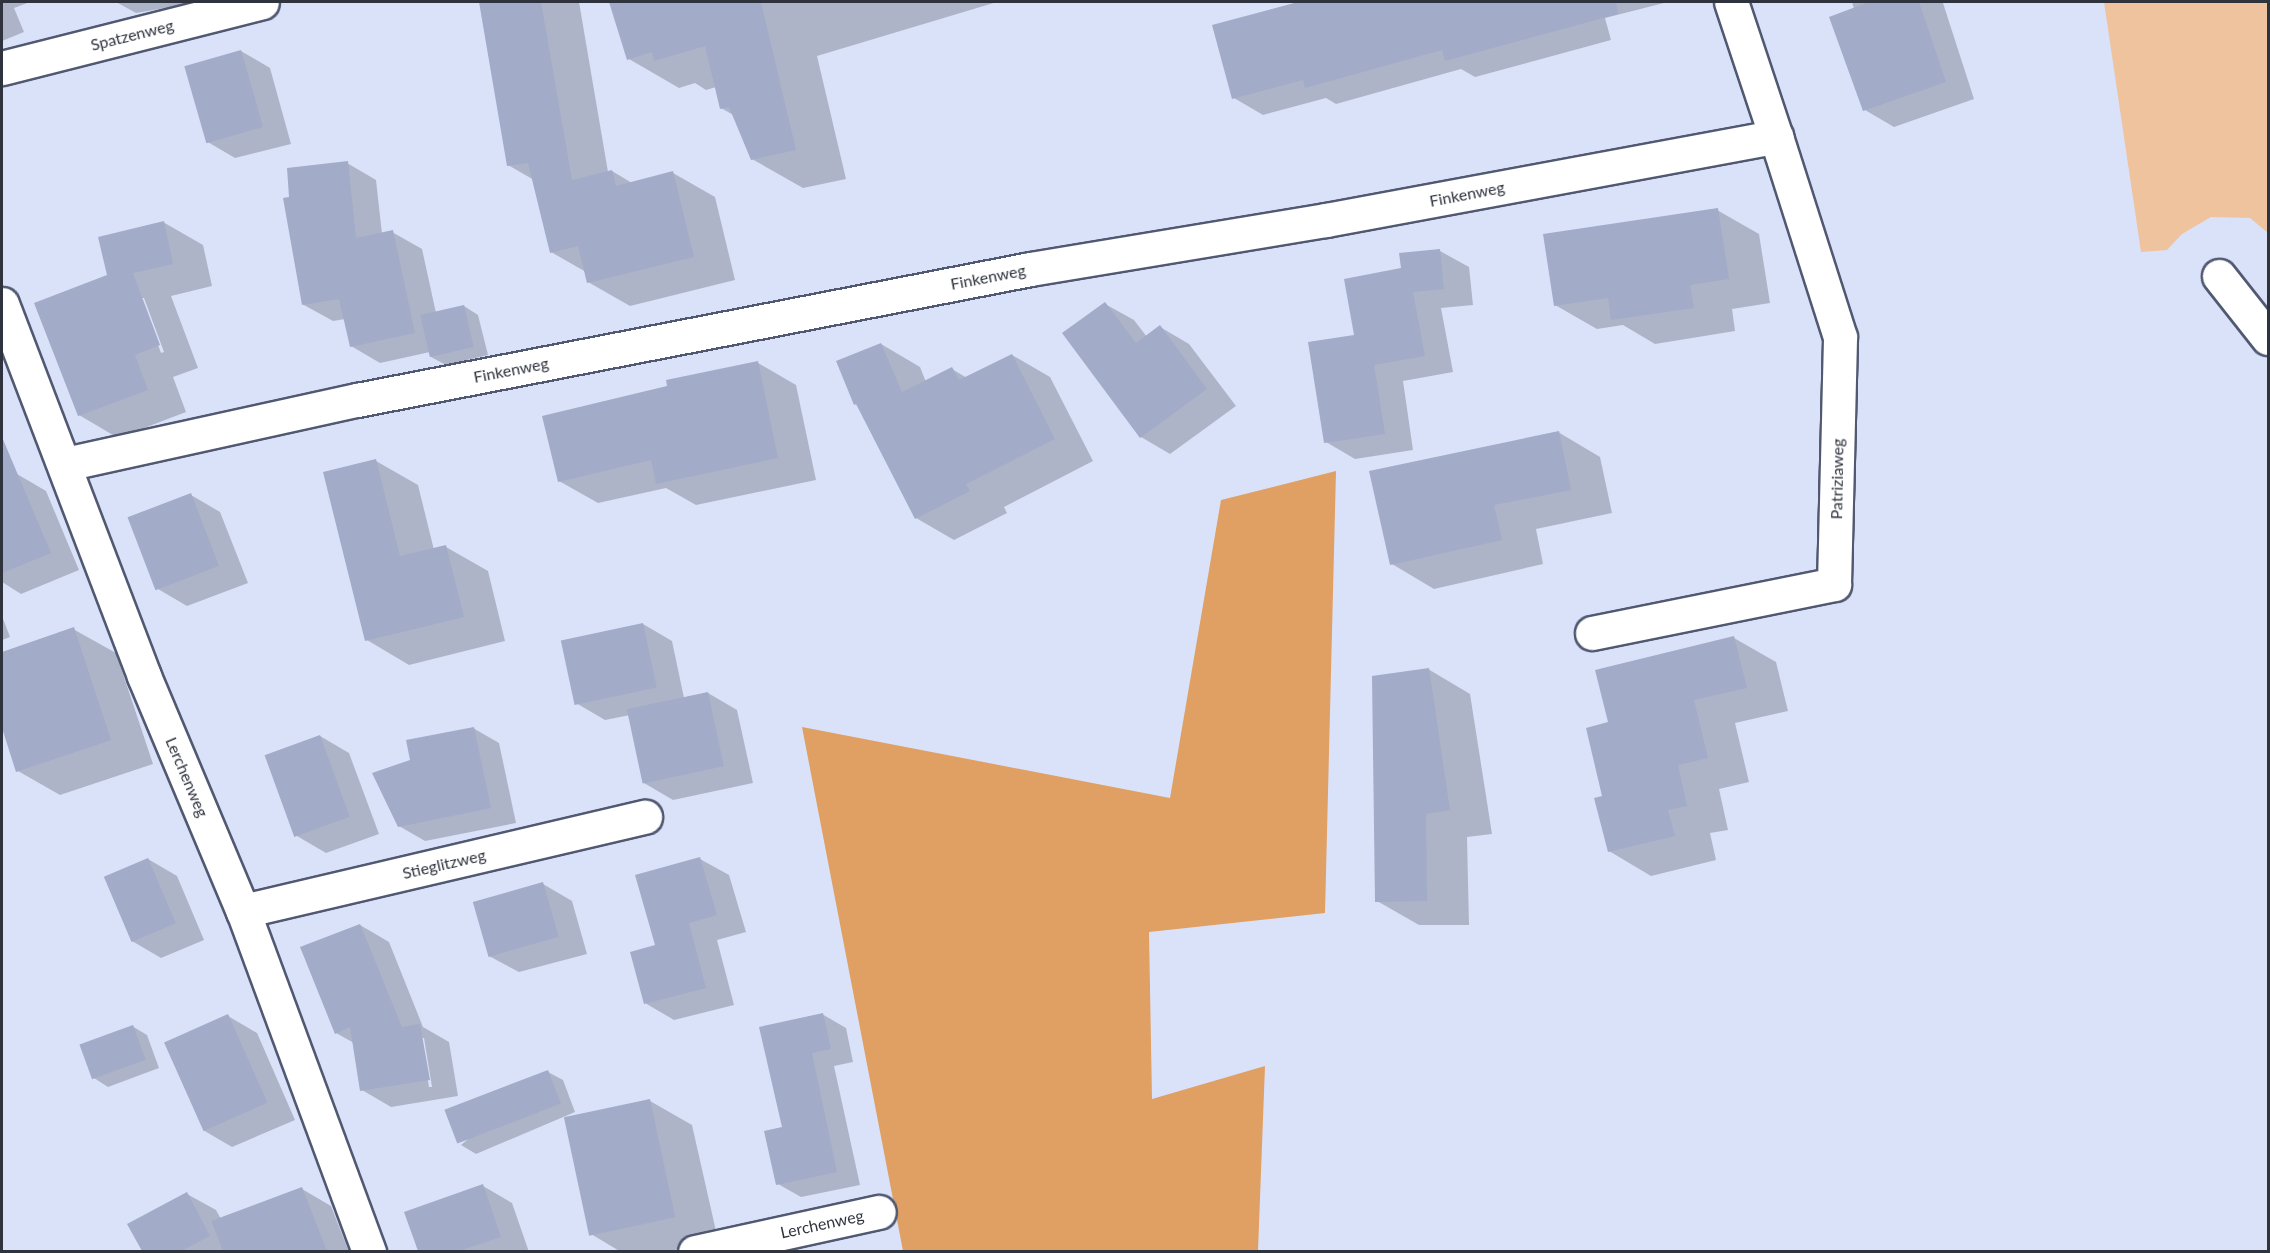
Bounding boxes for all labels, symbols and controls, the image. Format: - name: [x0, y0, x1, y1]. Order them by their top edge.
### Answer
- street label: Spatzenweg: [89, 15, 175, 55]
- street label: Finkenweg: [1428, 177, 1506, 211]
- street label: Finkenweg: [949, 260, 1027, 294]
- street label: Finkenweg: [472, 353, 550, 387]
- street label: Patriziaweg: [1827, 438, 1847, 520]
- street label: Lerchenweg: [162, 734, 212, 820]
- street label: Stieglitzweg: [401, 845, 487, 883]
- street label: Lerchenweg: [779, 1206, 865, 1242]

